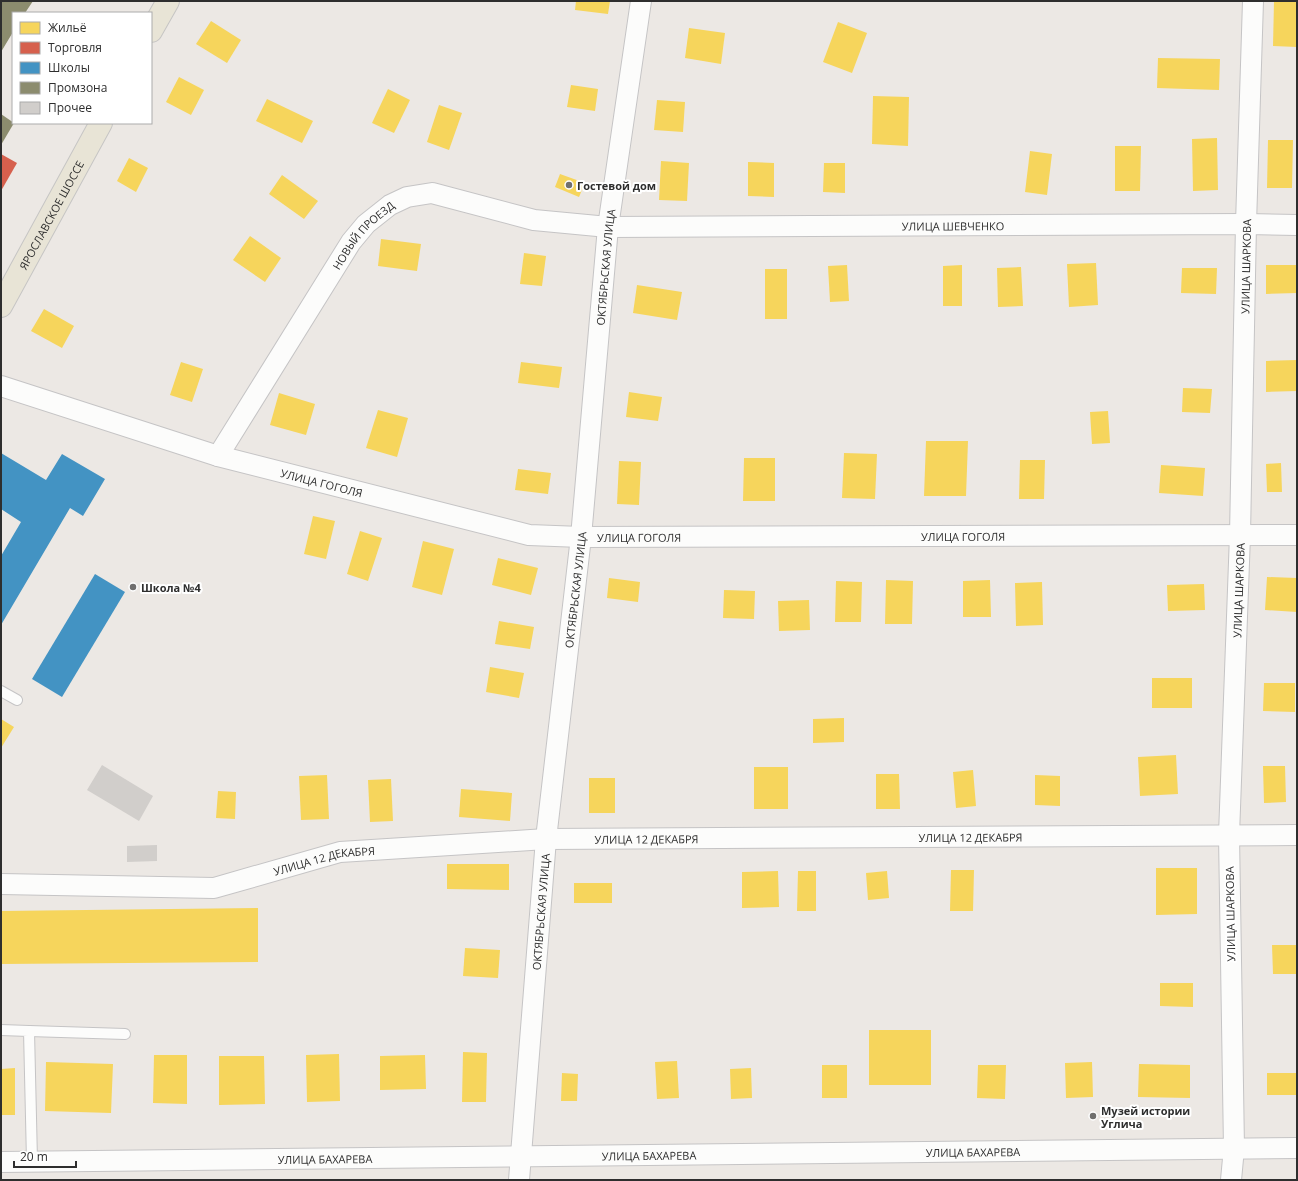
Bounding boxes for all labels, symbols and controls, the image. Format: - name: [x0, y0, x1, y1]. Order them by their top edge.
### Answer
- legend: [12, 12, 152, 124]
- text: Жильё: [48, 19, 87, 36]
- text: Торговля: [48, 39, 102, 56]
- text: Школы: [48, 59, 90, 76]
- text: Промзона: [48, 79, 107, 96]
- text: Прочее: [48, 99, 92, 116]
- street label: ЯРОСЛАВСКОЕ ШОССЕ: [15, 158, 87, 272]
- place label: Гостевой дом: [577, 178, 656, 193]
- marker: Гостевой дом: [564, 180, 574, 190]
- street label: НОВЫЙ ПРОЕЗД: [328, 197, 397, 272]
- street label: ОКТЯБРЬСКАЯ УЛИЦА: [592, 208, 618, 326]
- street label: УЛИЦА ШЕВЧЕНКО: [902, 218, 1004, 233]
- street label: УЛИЦА ШАРКОВА: [1237, 219, 1254, 314]
- street label: УЛИЦА ГОГОЛЯ: [279, 465, 364, 500]
- street label: УЛИЦА ГОГОЛЯ: [921, 528, 1005, 544]
- street label: УЛИЦА ГОГОЛЯ: [597, 529, 681, 544]
- street label: ОКТЯБРЬСКАЯ УЛИЦА: [561, 531, 589, 649]
- street label: УЛИЦА ШАРКОВА: [1229, 542, 1247, 638]
- place label: Школа №4: [141, 580, 201, 595]
- marker: Школа №4: [128, 582, 138, 592]
- street label: УЛИЦА 12 ДЕКАБРЯ: [918, 829, 1023, 845]
- street label: УЛИЦА 12 ДЕКАБРЯ: [594, 831, 699, 846]
- street label: УЛИЦА 12 ДЕКАБРЯ: [272, 842, 375, 878]
- street label: ОКТЯБРЬСКАЯ УЛИЦА: [528, 853, 552, 971]
- street label: УЛИЦА ШАРКОВА: [1222, 866, 1238, 962]
- place label: Музей истории Углича: [1101, 1103, 1190, 1131]
- marker: Музей истории Углича: [1088, 1111, 1098, 1121]
- scale bar: [14, 1143, 76, 1169]
- street label: УЛИЦА БАХАРЕВА: [926, 1143, 1020, 1160]
- street label: УЛИЦА БАХАРЕВА: [602, 1147, 696, 1163]
- text: 20 m: [20, 1148, 48, 1165]
- street label: УЛИЦА БАХАРЕВА: [278, 1150, 372, 1167]

